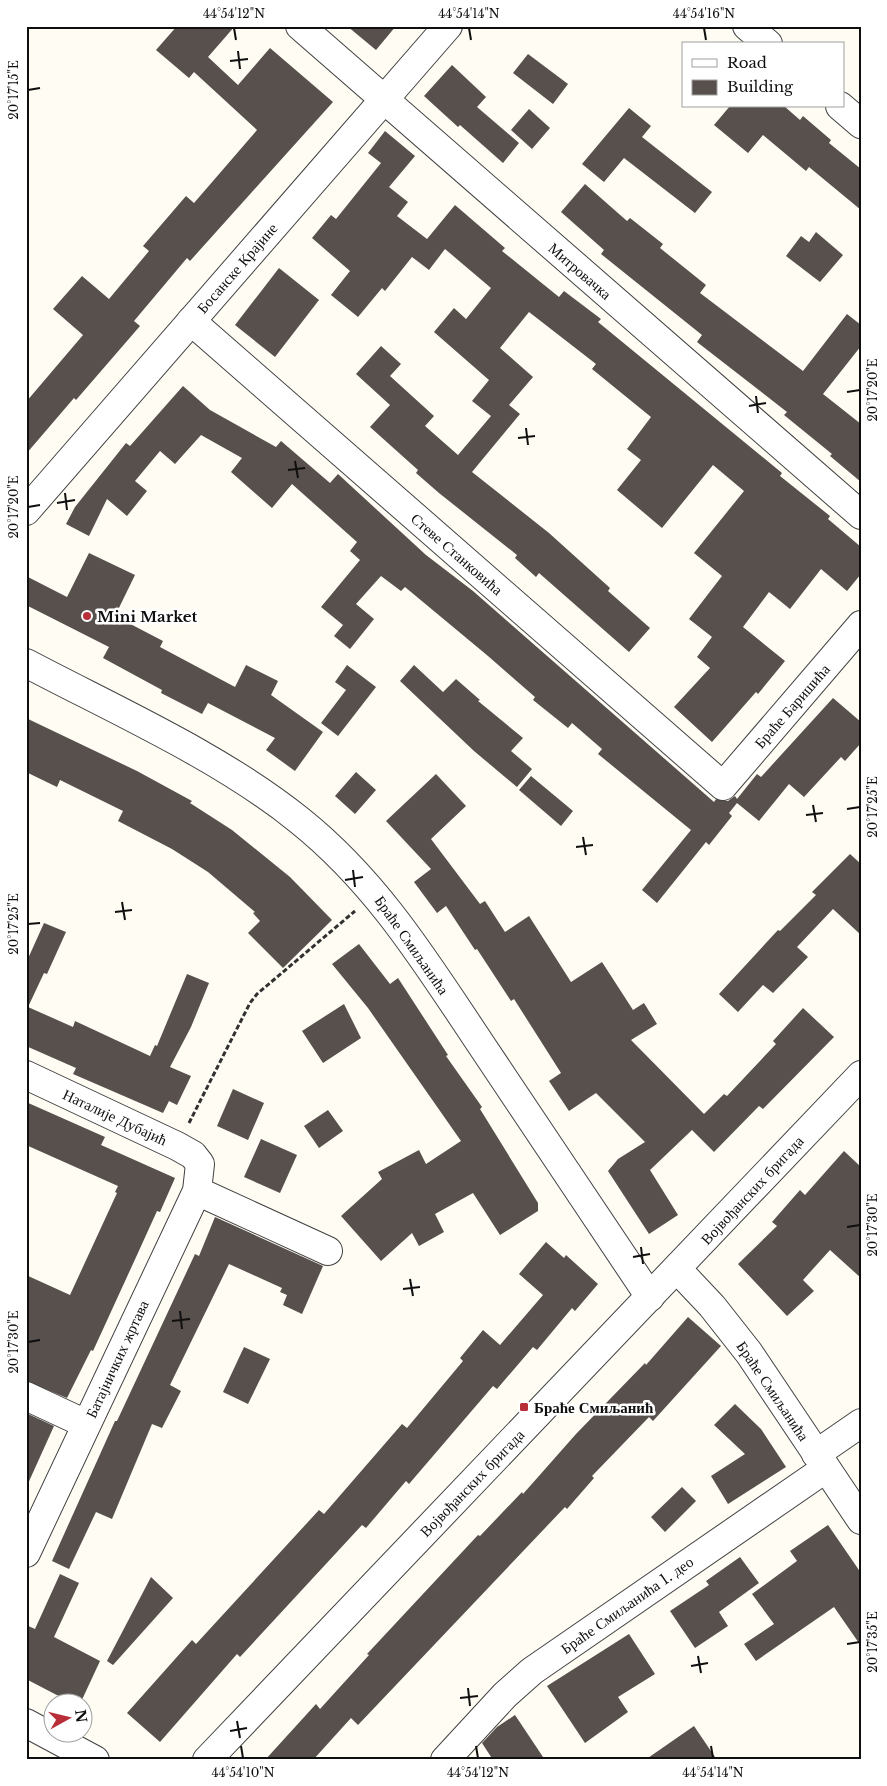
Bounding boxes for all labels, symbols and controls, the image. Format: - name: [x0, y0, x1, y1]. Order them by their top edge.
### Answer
- text: 44°54'12"N: [203, 6, 265, 21]
- text: 44°54'14"N: [438, 6, 500, 21]
- text: 44°54'16"N: [673, 6, 735, 21]
- legend: [682, 42, 844, 108]
- text: Road: [727, 53, 767, 72]
- text: 20°17'15"E: [6, 60, 21, 120]
- text: Building: [727, 77, 794, 96]
- street label: Босанске Крајине: [193, 219, 282, 317]
- street label: Митровачка: [545, 238, 616, 304]
- text: 20°17'20"E: [865, 358, 880, 422]
- text: 20°17'20"E: [6, 475, 21, 539]
- street label: Стеве Станковића: [407, 509, 507, 599]
- place label: Mini Market: [97, 607, 197, 626]
- marker: Mini Market: [81, 610, 93, 622]
- street label: Браће Баришића: [750, 660, 834, 752]
- text: 20°17'25"E: [865, 776, 880, 838]
- street label: Браће Смиљанића: [371, 892, 453, 998]
- text: 20°17'25"E: [6, 893, 21, 955]
- street label: Наталије Дубајић: [60, 1085, 171, 1150]
- street label: Војвођанских бригада: [697, 1131, 808, 1248]
- text: 20°17'30"E: [865, 1193, 880, 1257]
- street label: Батајничких жртава: [81, 1297, 153, 1421]
- text: 20°17'30"E: [6, 1310, 21, 1374]
- street label: Браће Смиљанића: [733, 1337, 814, 1445]
- place label: Браће Смиљанић: [534, 1398, 654, 1417]
- marker: Браће Смиљанић: [518, 1401, 530, 1413]
- street label: Војвођанских бригада: [416, 1425, 528, 1541]
- street label: Браће Смиљанића 1. део: [557, 1552, 697, 1658]
- text: 20°17'35"E: [865, 1611, 880, 1673]
- north arrow: [42, 1694, 92, 1744]
- text: N: [71, 1708, 91, 1724]
- text: 44°54'10"N: [211, 1765, 275, 1780]
- text: 44°54'12"N: [447, 1765, 509, 1780]
- text: 44°54'14"N: [682, 1765, 744, 1780]

